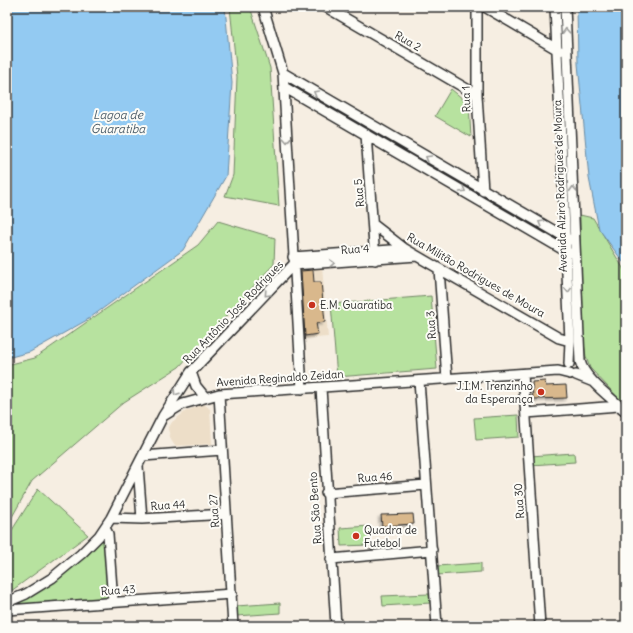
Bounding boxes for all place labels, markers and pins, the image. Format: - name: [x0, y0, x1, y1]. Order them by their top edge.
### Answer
- place label: E.M. Guaratiba: [320, 298, 392, 312]
- marker: E.M. Guaratiba: [307, 300, 317, 310]
- place label: J.I.M. Trenzinho da Esperança: [456, 379, 533, 406]
- marker: J.I.M. Trenzinho da Esperança: [536, 387, 546, 397]
- place label: Quadra de Futebol: [364, 523, 417, 550]
- marker: Quadra de Futebol: [351, 531, 361, 541]

